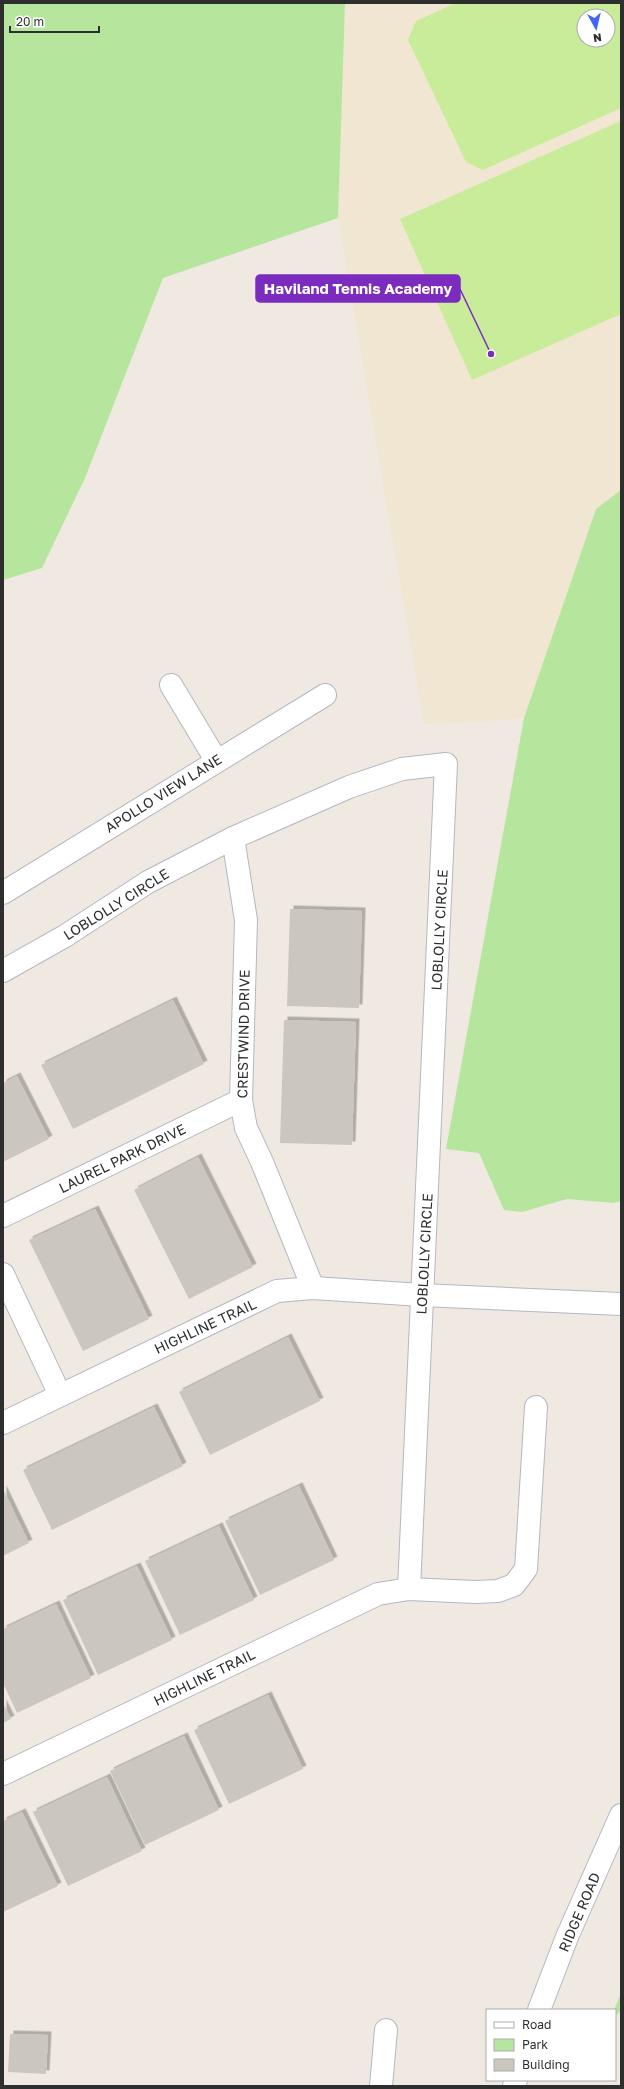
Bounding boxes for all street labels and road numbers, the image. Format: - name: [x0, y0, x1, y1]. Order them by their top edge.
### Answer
- street label: APOLLO VIEW LANE: [102, 750, 224, 836]
- street label: LOBLOLLY CIRCLE: [60, 865, 172, 943]
- street label: LOBLOLLY CIRCLE: [427, 869, 451, 991]
- street label: CRESTWIND DRIVE: [233, 969, 253, 1099]
- street label: LAUREL PARK DRIVE: [56, 1120, 188, 1196]
- street label: LOBLOLLY CIRCLE: [412, 1193, 436, 1315]
- street label: HIGHLINE TRAIL: [151, 1295, 259, 1357]
- street label: HIGHLINE TRAIL: [151, 1645, 257, 1709]
- street label: RIDGE ROAD: [555, 1870, 603, 1954]

